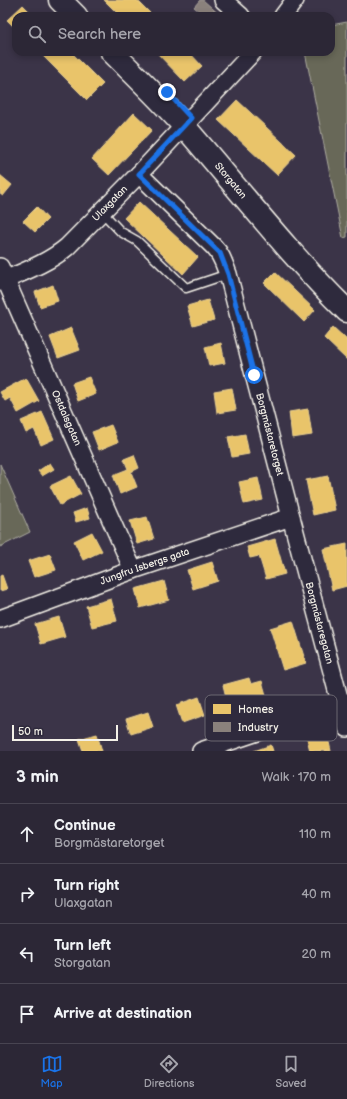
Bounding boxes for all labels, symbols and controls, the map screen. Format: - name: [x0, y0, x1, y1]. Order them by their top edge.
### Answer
- search box: [12, 12, 335, 56]
- icon: search: [26, 23, 48, 45]
- text: Search here: [58, 25, 141, 44]
- route end: [158, 83, 176, 101]
- street label: Storgatan: [212, 160, 249, 201]
- street label: Ulaxgatan: [90, 183, 130, 224]
- route start: [245, 366, 263, 384]
- street label: Ostdalsgatan: [49, 388, 84, 448]
- street label: Borgmästaretorget: [253, 392, 286, 477]
- street label: Jungfru Isbergs gata: [99, 545, 191, 588]
- street label: Borgmästaregatan: [303, 581, 336, 665]
- legend: [205, 695, 337, 741]
- text: Homes: [238, 703, 274, 716]
- text: Industry: [238, 721, 278, 734]
- scale bar: [12, 723, 118, 742]
- text: 50 m: [18, 725, 43, 738]
- text: 3 min: [16, 767, 59, 787]
- text: Walk · 170 m: [261, 769, 331, 785]
- text: Continue: [54, 816, 116, 835]
- icon: ahead: [16, 823, 38, 845]
- text: 110 m: [299, 826, 331, 842]
- text: Borgmästaretorget: [54, 835, 165, 851]
- text: Turn right: [54, 876, 119, 895]
- icon: right: [16, 883, 38, 905]
- text: 40 m: [301, 886, 331, 902]
- text: Ulaxgatan: [54, 895, 113, 911]
- text: Turn left: [54, 936, 111, 955]
- icon: left: [16, 943, 38, 965]
- text: 20 m: [301, 946, 331, 962]
- text: Storgatan: [54, 955, 110, 971]
- icon: arrive: [16, 1003, 38, 1025]
- text: Arrive at destination: [54, 1004, 192, 1023]
- tab: Map: [41, 1053, 63, 1090]
- tab: Directions: [144, 1053, 194, 1090]
- tab: Saved: [276, 1053, 306, 1090]

